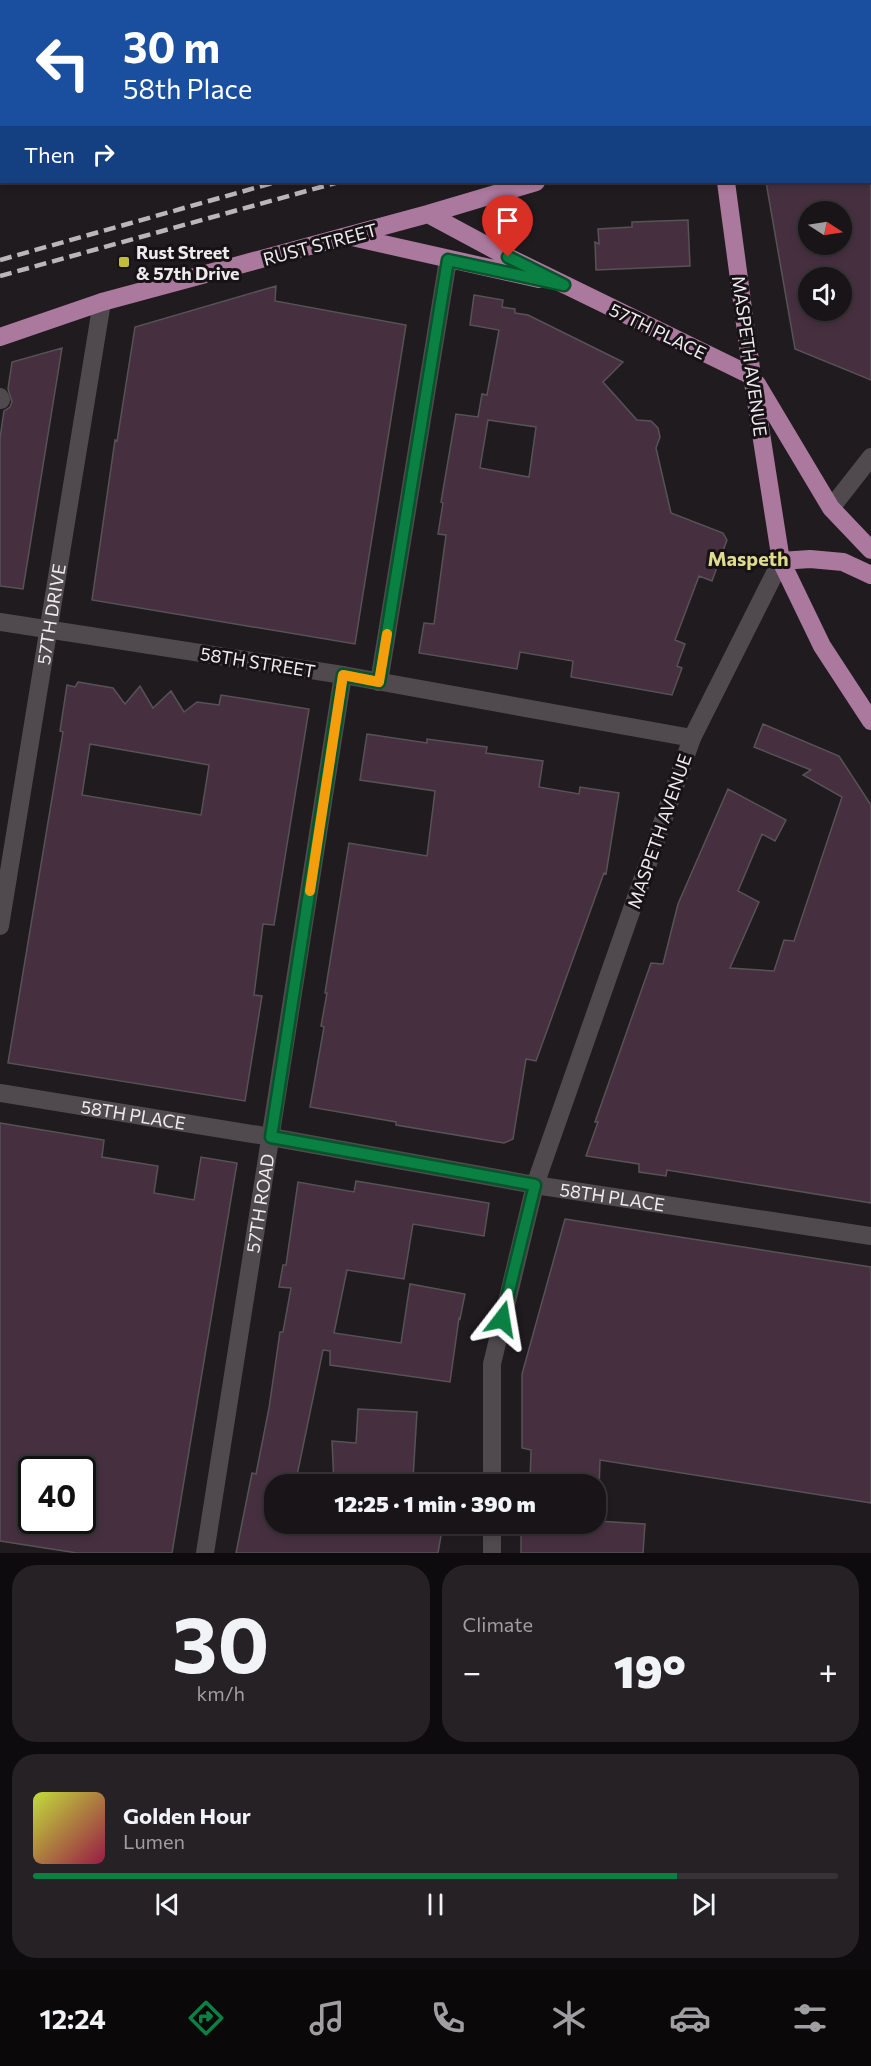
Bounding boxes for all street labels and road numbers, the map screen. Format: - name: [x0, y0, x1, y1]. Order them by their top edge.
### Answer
- street label: RUST STREET: [261, 218, 379, 270]
- street label: MASPETH AVENUE: [728, 274, 772, 438]
- street label: 57TH PLACE: [606, 298, 710, 364]
- street label: 57TH DRIVE: [32, 562, 70, 666]
- street label: 58TH STREET: [199, 642, 317, 682]
- street label: MASPETH AVENUE: [622, 751, 696, 911]
- street label: 58TH PLACE: [79, 1095, 187, 1134]
- street label: 57TH ROAD: [241, 1152, 279, 1254]
- street label: 58TH PLACE: [558, 1178, 666, 1216]

